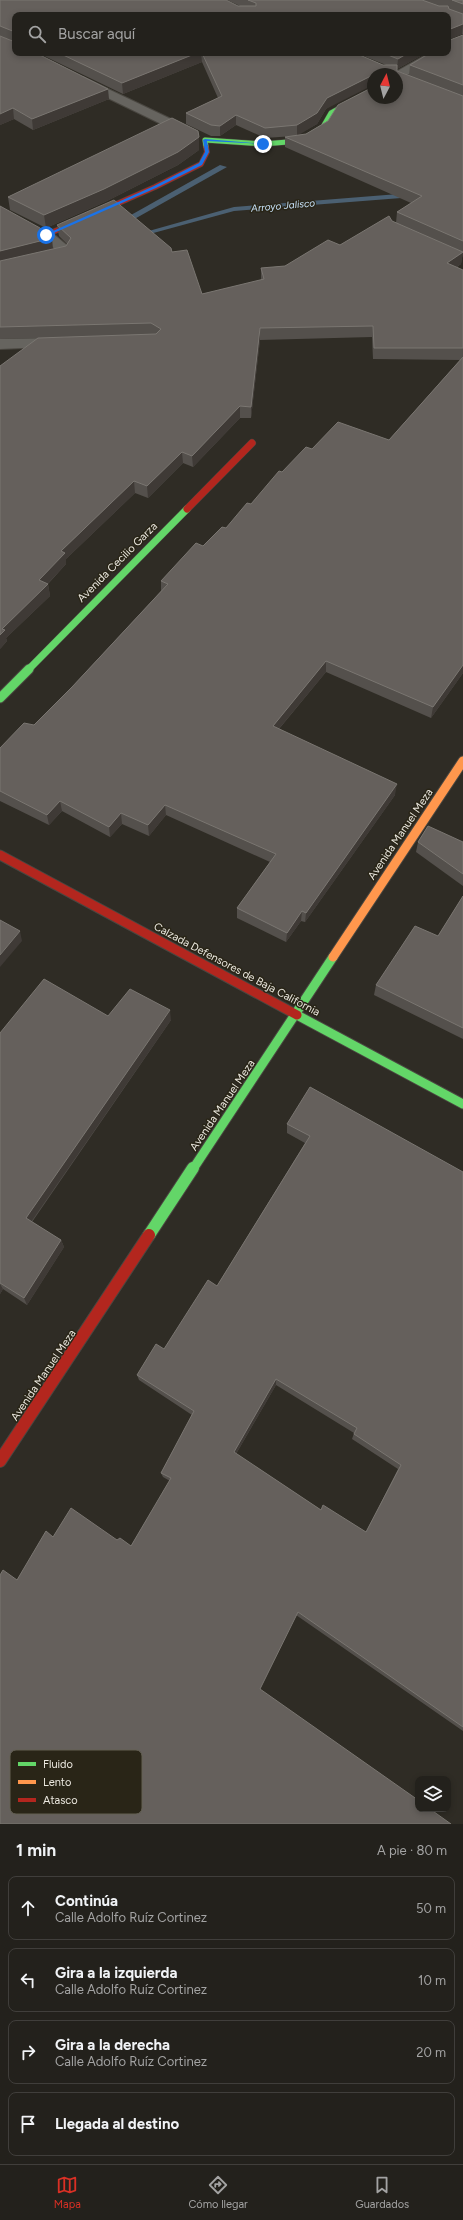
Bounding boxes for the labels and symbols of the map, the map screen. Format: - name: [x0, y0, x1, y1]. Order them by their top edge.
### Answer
- north arrow: [367, 68, 403, 104]
- route end: [254, 135, 272, 153]
- water label: Arroyo Jalisco: [249, 196, 316, 215]
- route start: [37, 226, 55, 244]
- street label: Avenida Cecilio Garza: [75, 520, 160, 605]
- street label: Avenida Manuel Meza: [365, 786, 436, 882]
- street label: Calzada Defensores de Baja California: [151, 920, 322, 1019]
- street label: Avenida Manuel Meza: [187, 1057, 258, 1153]
- street label: Avenida Manuel Meza: [8, 1327, 79, 1423]
- legend: [10, 1750, 142, 1814]
- text: Fluido: [43, 1758, 73, 1771]
- text: Lento: [43, 1776, 71, 1789]
- text: Atasco: [43, 1794, 78, 1807]

